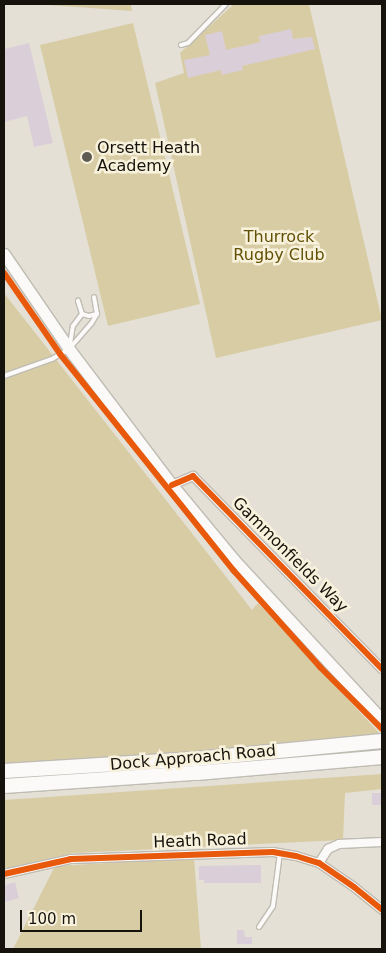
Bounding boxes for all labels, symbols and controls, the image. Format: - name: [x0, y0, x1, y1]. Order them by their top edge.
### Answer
- place label: Orsett Heath Academy: [97, 138, 200, 176]
- marker: Orsett Heath Academy: [81, 151, 93, 163]
- park label: Thurrock Rugby Club: [233, 227, 325, 265]
- street label: Gammonfields Way: [228, 493, 352, 617]
- street label: Dock Approach Road: [109, 741, 277, 775]
- street label: Heath Road: [153, 830, 247, 852]
- scale bar: [22, 900, 145, 932]
- text: 100 m: [28, 910, 76, 928]

